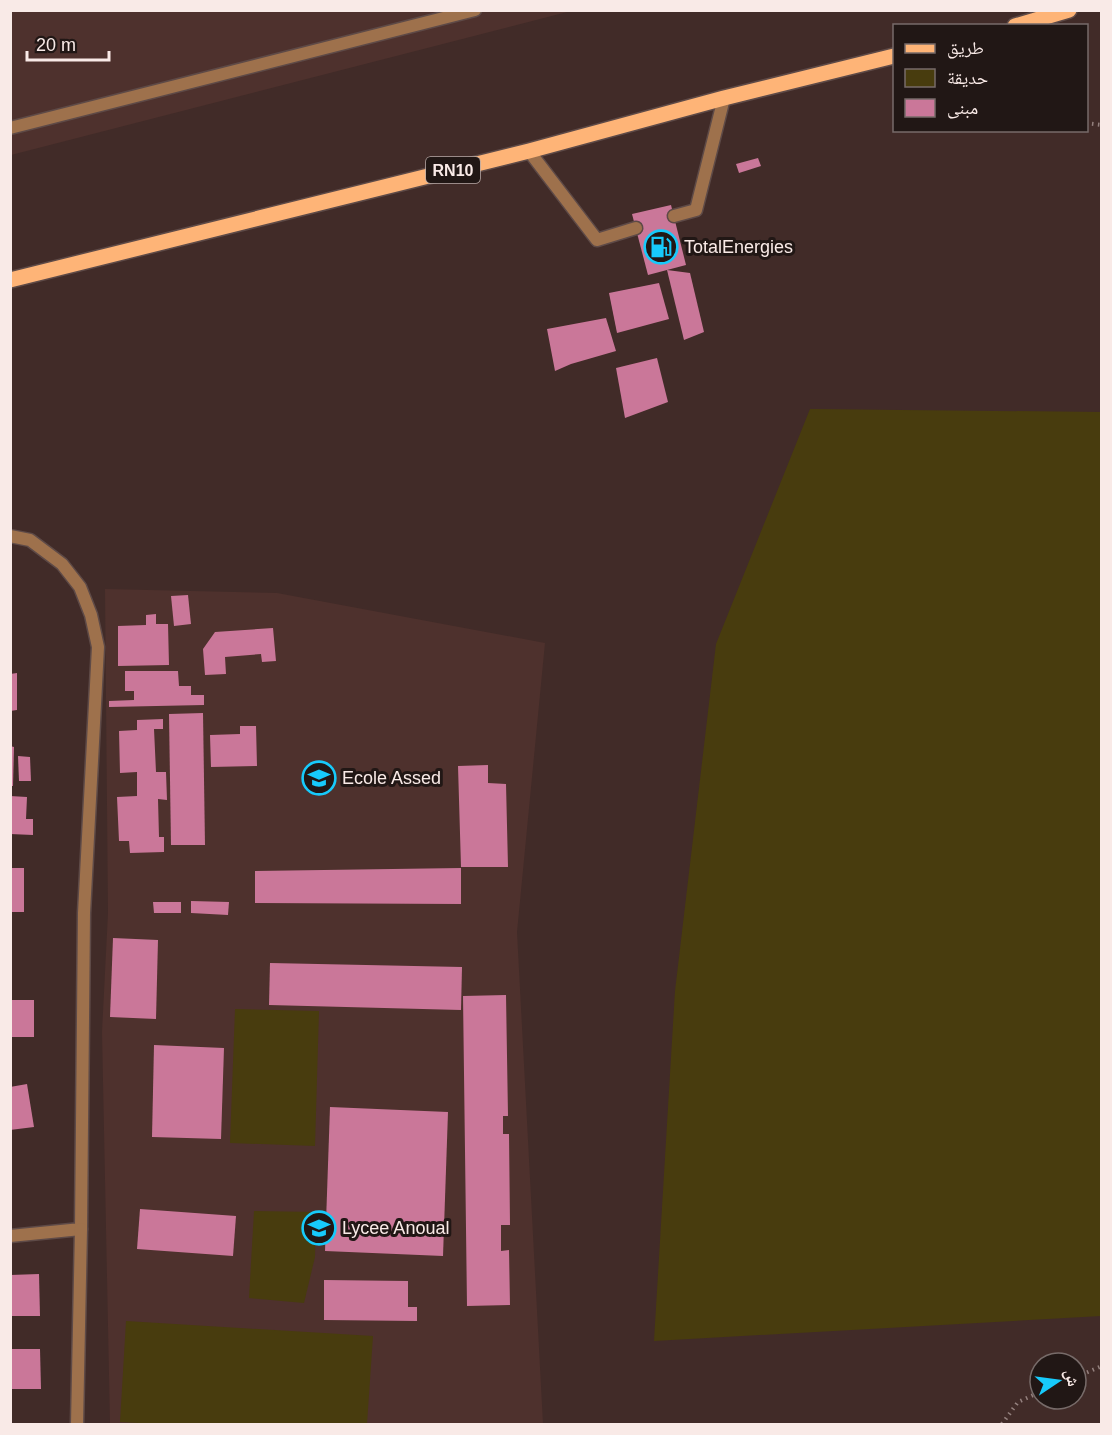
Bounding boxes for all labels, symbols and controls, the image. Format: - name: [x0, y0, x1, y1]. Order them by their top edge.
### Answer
- scale bar: [27, 24, 110, 62]
- legend: [893, 24, 1088, 132]
- text: 20 m: [36, 35, 76, 55]
- text: طريق: [947, 38, 984, 59]
- text: حديقة: [947, 68, 988, 88]
- text: مبنى: [947, 98, 978, 119]
- road number: RN10: [426, 157, 480, 183]
- fuel station icon: TotalEnergies: [643, 229, 679, 265]
- place label: TotalEnergies: [684, 237, 793, 257]
- school or university icon: Ecole Assed: [301, 760, 337, 796]
- place label: Ecole Assed: [342, 768, 441, 788]
- school or university icon: Lycee Anoual: [301, 1210, 337, 1246]
- place label: Lycee Anoual: [342, 1218, 449, 1238]
- north arrow: [1028, 1351, 1088, 1411]
- text: ش: [1061, 1368, 1082, 1388]

